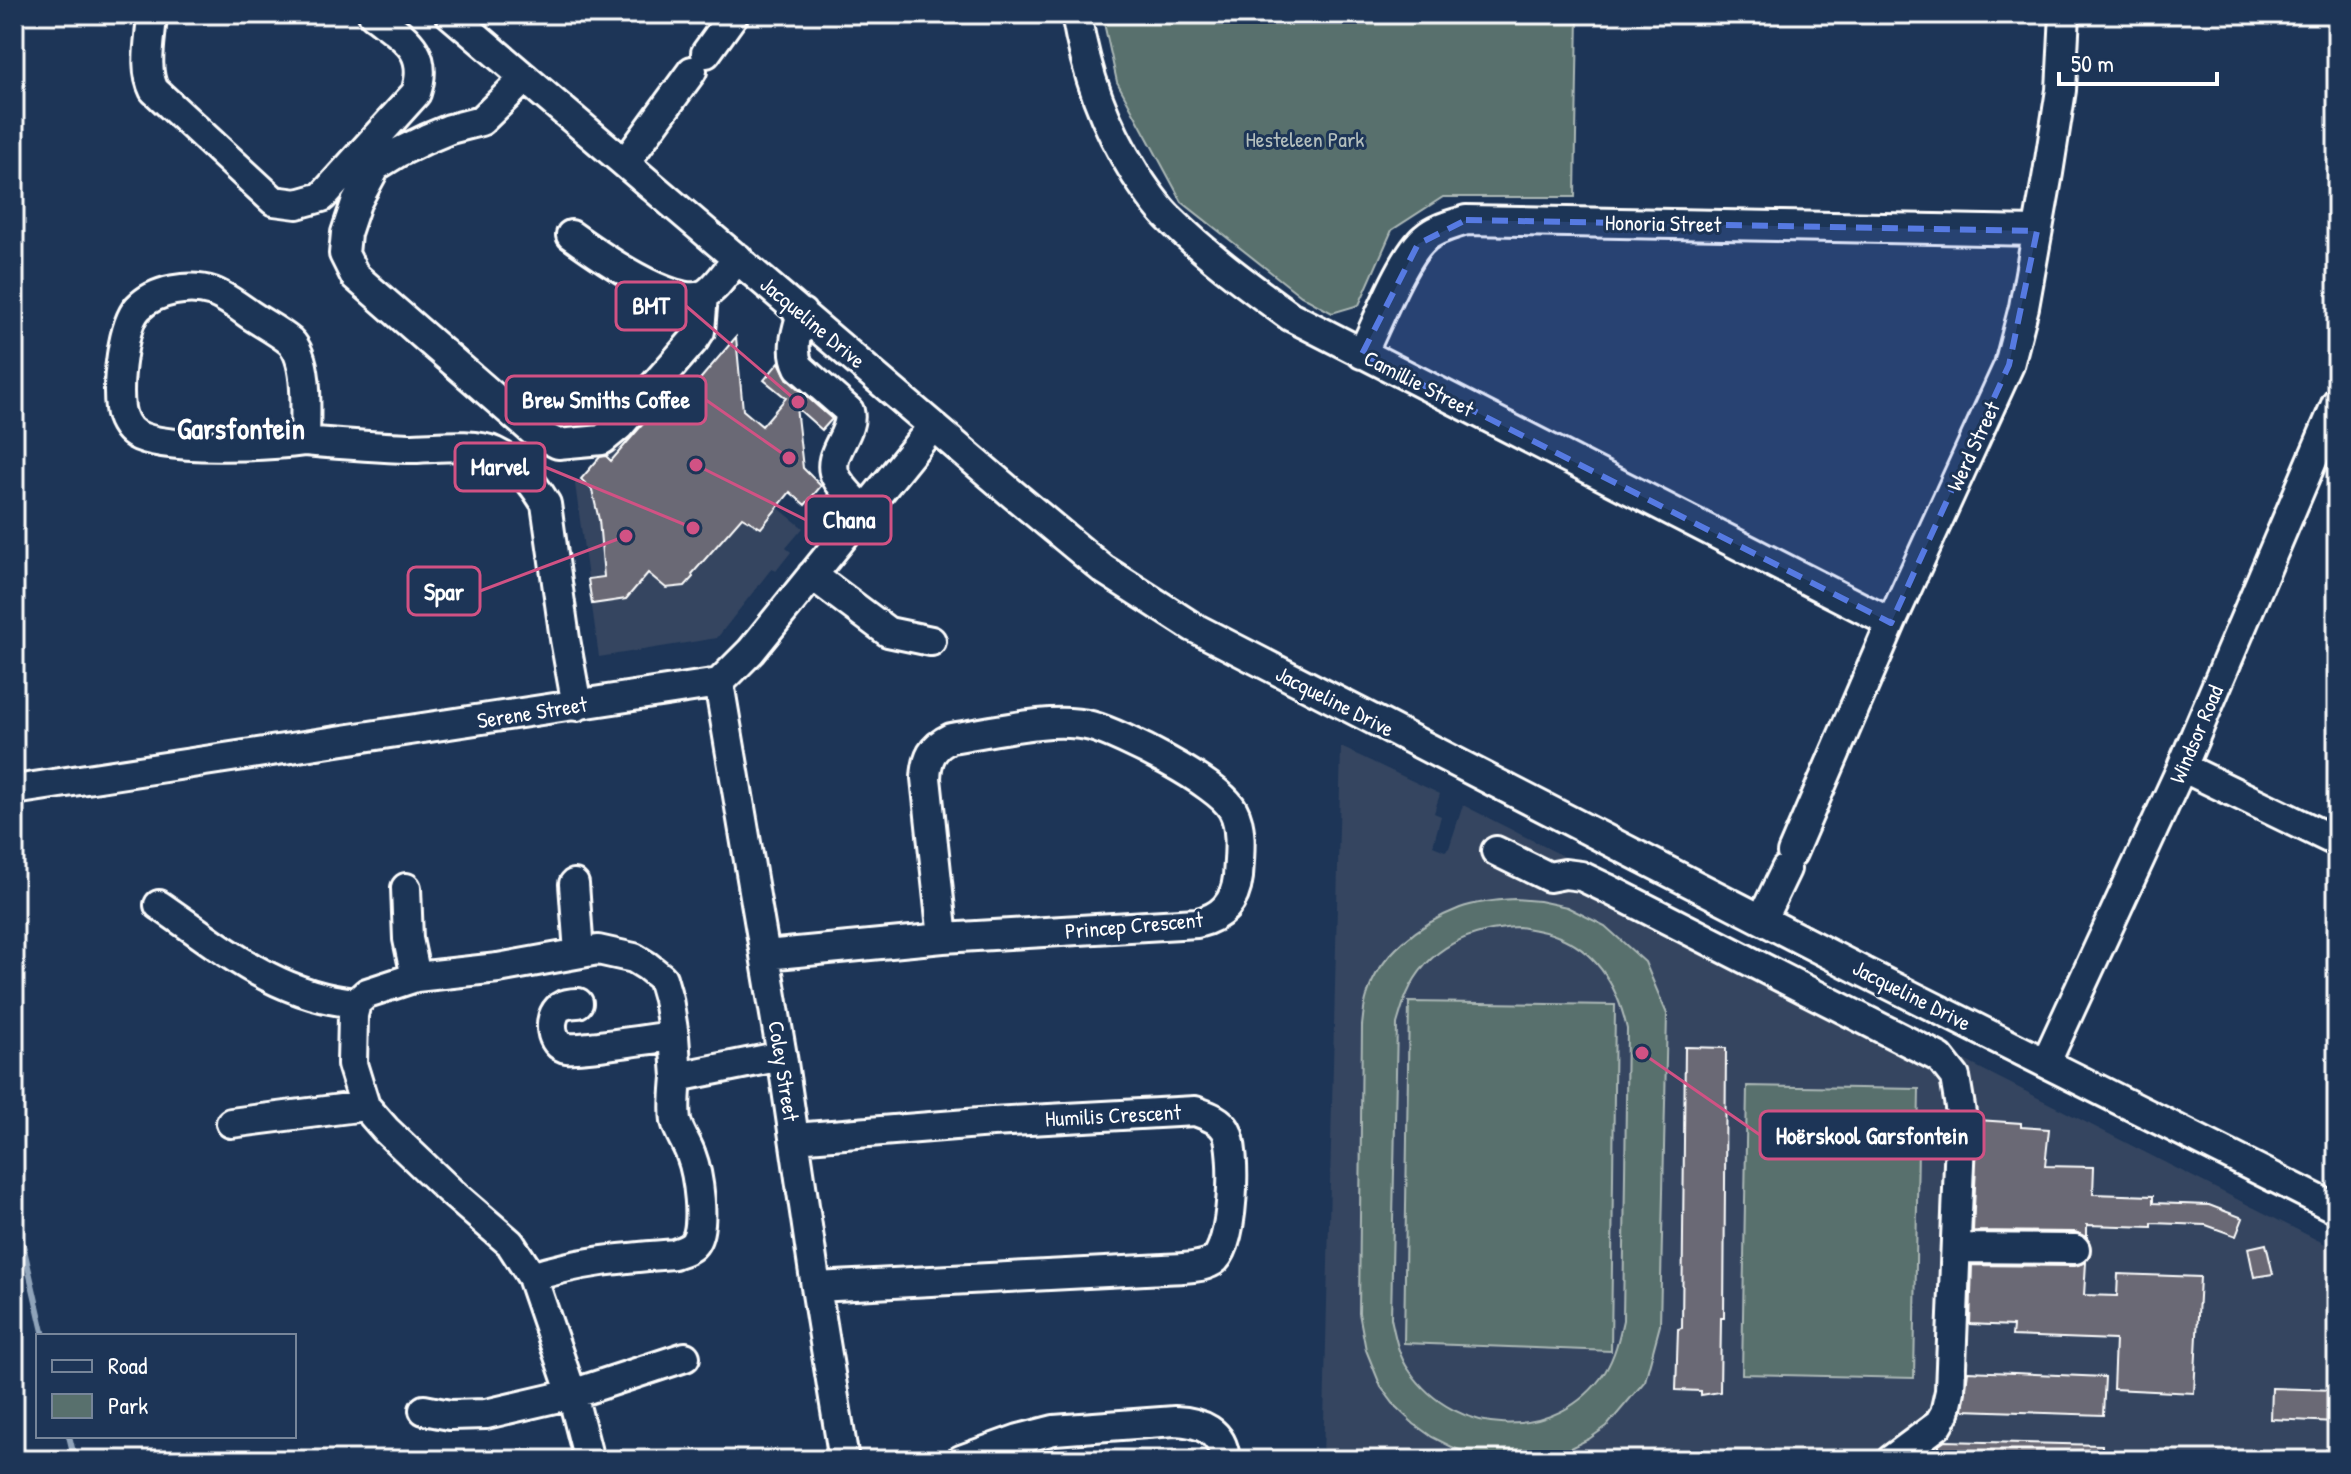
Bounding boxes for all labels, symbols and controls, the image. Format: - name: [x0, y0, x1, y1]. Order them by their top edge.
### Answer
- scale bar: [2059, 36, 2217, 86]
- text: 50 m: [2071, 47, 2114, 79]
- park label: Hesteleen Park: [1245, 124, 1365, 154]
- street label: Honoria Street: [1605, 207, 1722, 239]
- street label: Jacqueline Drive: [754, 269, 872, 375]
- callout: BMT: [616, 282, 686, 330]
- text: BMT: [632, 289, 671, 321]
- street label: Camillie Street: [1359, 342, 1480, 424]
- callout: Brew Smiths Coffee: [506, 376, 706, 424]
- text: Brew Smiths Coffee: [522, 383, 690, 415]
- street label: Werd Street: [1939, 396, 2007, 496]
- district label: Garsfontein: [177, 408, 305, 448]
- callout: Marvel: [455, 443, 545, 491]
- text: Marvel: [471, 450, 530, 482]
- callout: Chana: [806, 496, 891, 544]
- text: Chana: [823, 503, 876, 535]
- callout: Spar: [408, 567, 480, 615]
- text: Spar: [424, 575, 465, 608]
- street label: Jacqueline Drive: [1271, 658, 1399, 744]
- street label: Windsor Road: [2162, 680, 2230, 788]
- street label: Serene Street: [475, 688, 590, 736]
- street label: Princep Crescent: [1064, 904, 1205, 946]
- street label: Jacqueline Drive: [1848, 952, 1976, 1038]
- street label: Coley Street: [761, 1019, 807, 1124]
- street label: Humilis Crescent: [1044, 1096, 1182, 1134]
- callout: Hoërskool Garsfontein: [1760, 1111, 1984, 1159]
- text: Hoërskool Garsfontein: [1776, 1119, 1969, 1151]
- legend: [36, 1334, 296, 1438]
- text: Road: [108, 1349, 147, 1381]
- text: Park: [108, 1389, 148, 1421]

